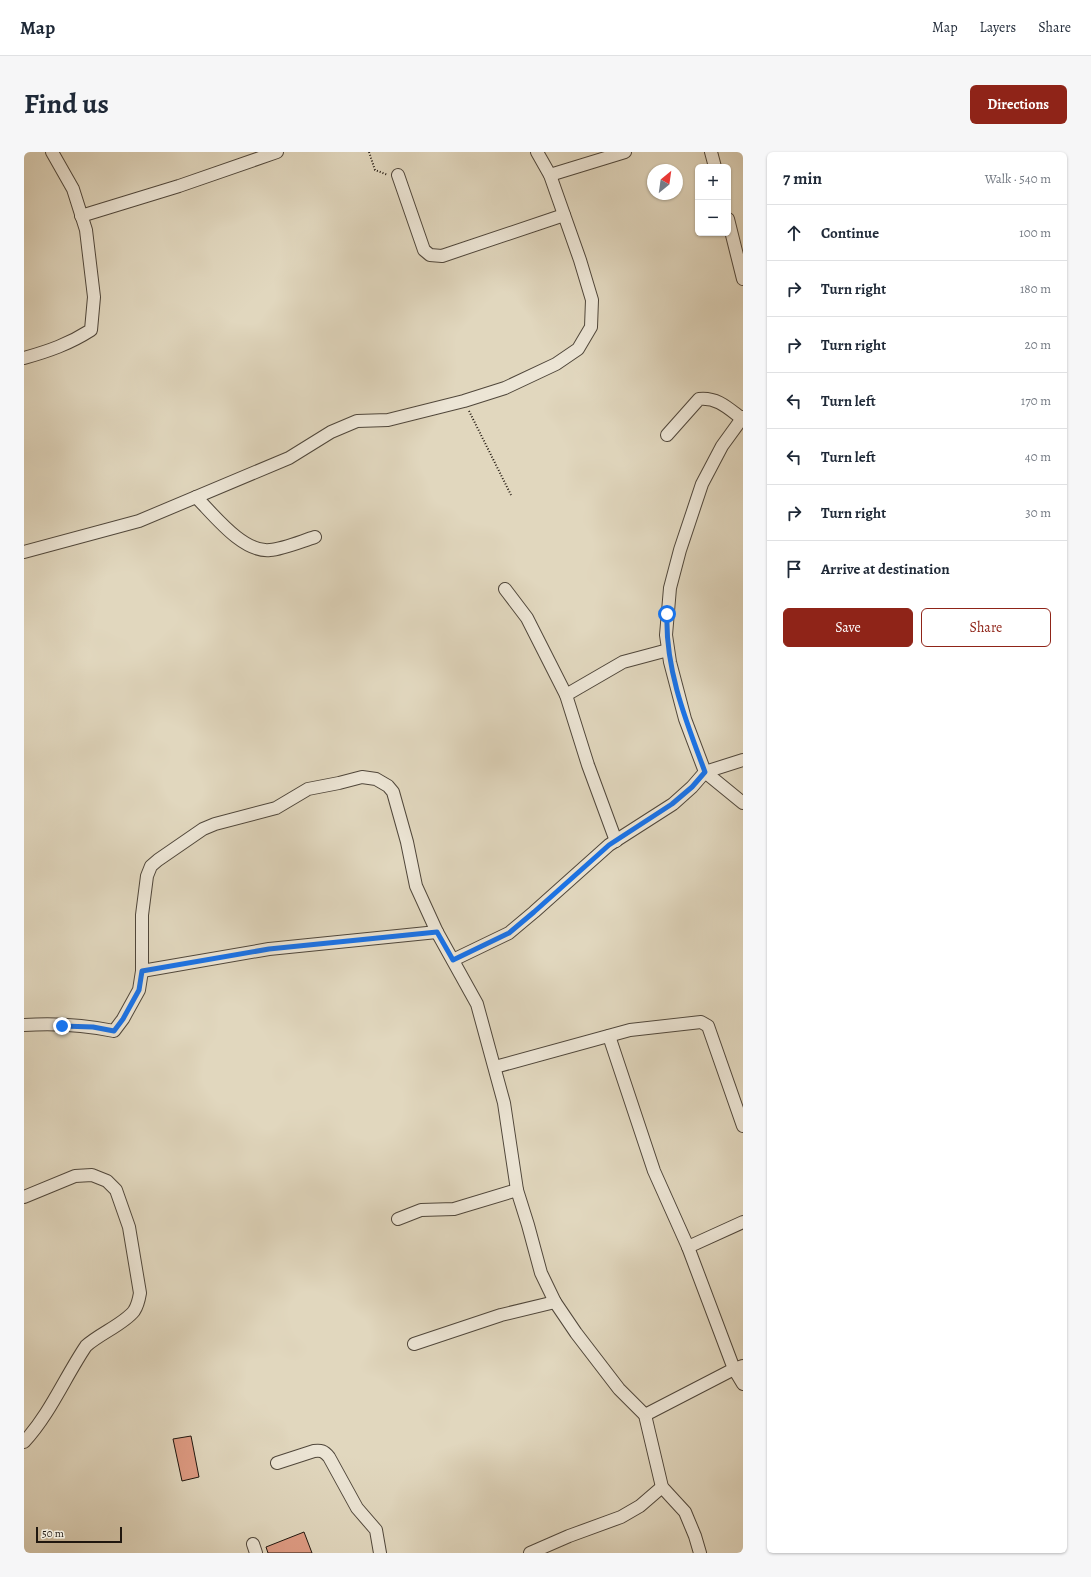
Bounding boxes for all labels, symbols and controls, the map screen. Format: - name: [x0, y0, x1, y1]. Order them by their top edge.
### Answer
- text: Map: [20, 15, 55, 41]
- text: Map: [932, 18, 958, 37]
- text: Layers: [980, 18, 1016, 37]
- text: Share: [1038, 18, 1071, 37]
- text: Find us: [24, 85, 109, 123]
- button: Directions: [970, 85, 1067, 124]
- north arrow: [647, 164, 683, 200]
- map controls: [695, 164, 731, 236]
- button: +: [695, 164, 731, 200]
- text: 7 min: [783, 167, 822, 190]
- text: Walk · 540 m: [985, 170, 1051, 187]
- button: −: [695, 200, 731, 236]
- icon: ahead: [783, 222, 805, 244]
- text: Continue: [821, 223, 879, 243]
- text: 100 m: [1019, 224, 1051, 241]
- icon: right: [783, 278, 805, 300]
- text: Turn right: [821, 279, 886, 299]
- text: 180 m: [1020, 280, 1051, 297]
- icon: right: [783, 334, 805, 356]
- text: Turn right: [821, 335, 886, 355]
- text: 20 m: [1025, 336, 1051, 353]
- icon: left: [783, 390, 805, 412]
- text: Turn left: [821, 391, 876, 411]
- text: 170 m: [1021, 392, 1051, 409]
- icon: left: [783, 446, 805, 468]
- text: Turn left: [821, 447, 876, 467]
- text: 40 m: [1025, 448, 1051, 465]
- icon: right: [783, 502, 805, 524]
- text: Turn right: [821, 503, 886, 523]
- text: 30 m: [1025, 504, 1051, 521]
- icon: arrive: [783, 558, 805, 580]
- text: Arrive at destination: [821, 559, 950, 579]
- route start: [658, 605, 676, 623]
- button: Save: [783, 608, 913, 647]
- button: Share: [921, 608, 1051, 647]
- route end: [53, 1017, 71, 1035]
- scale bar: [36, 1525, 122, 1544]
- text: 50 m: [42, 1526, 64, 1541]

